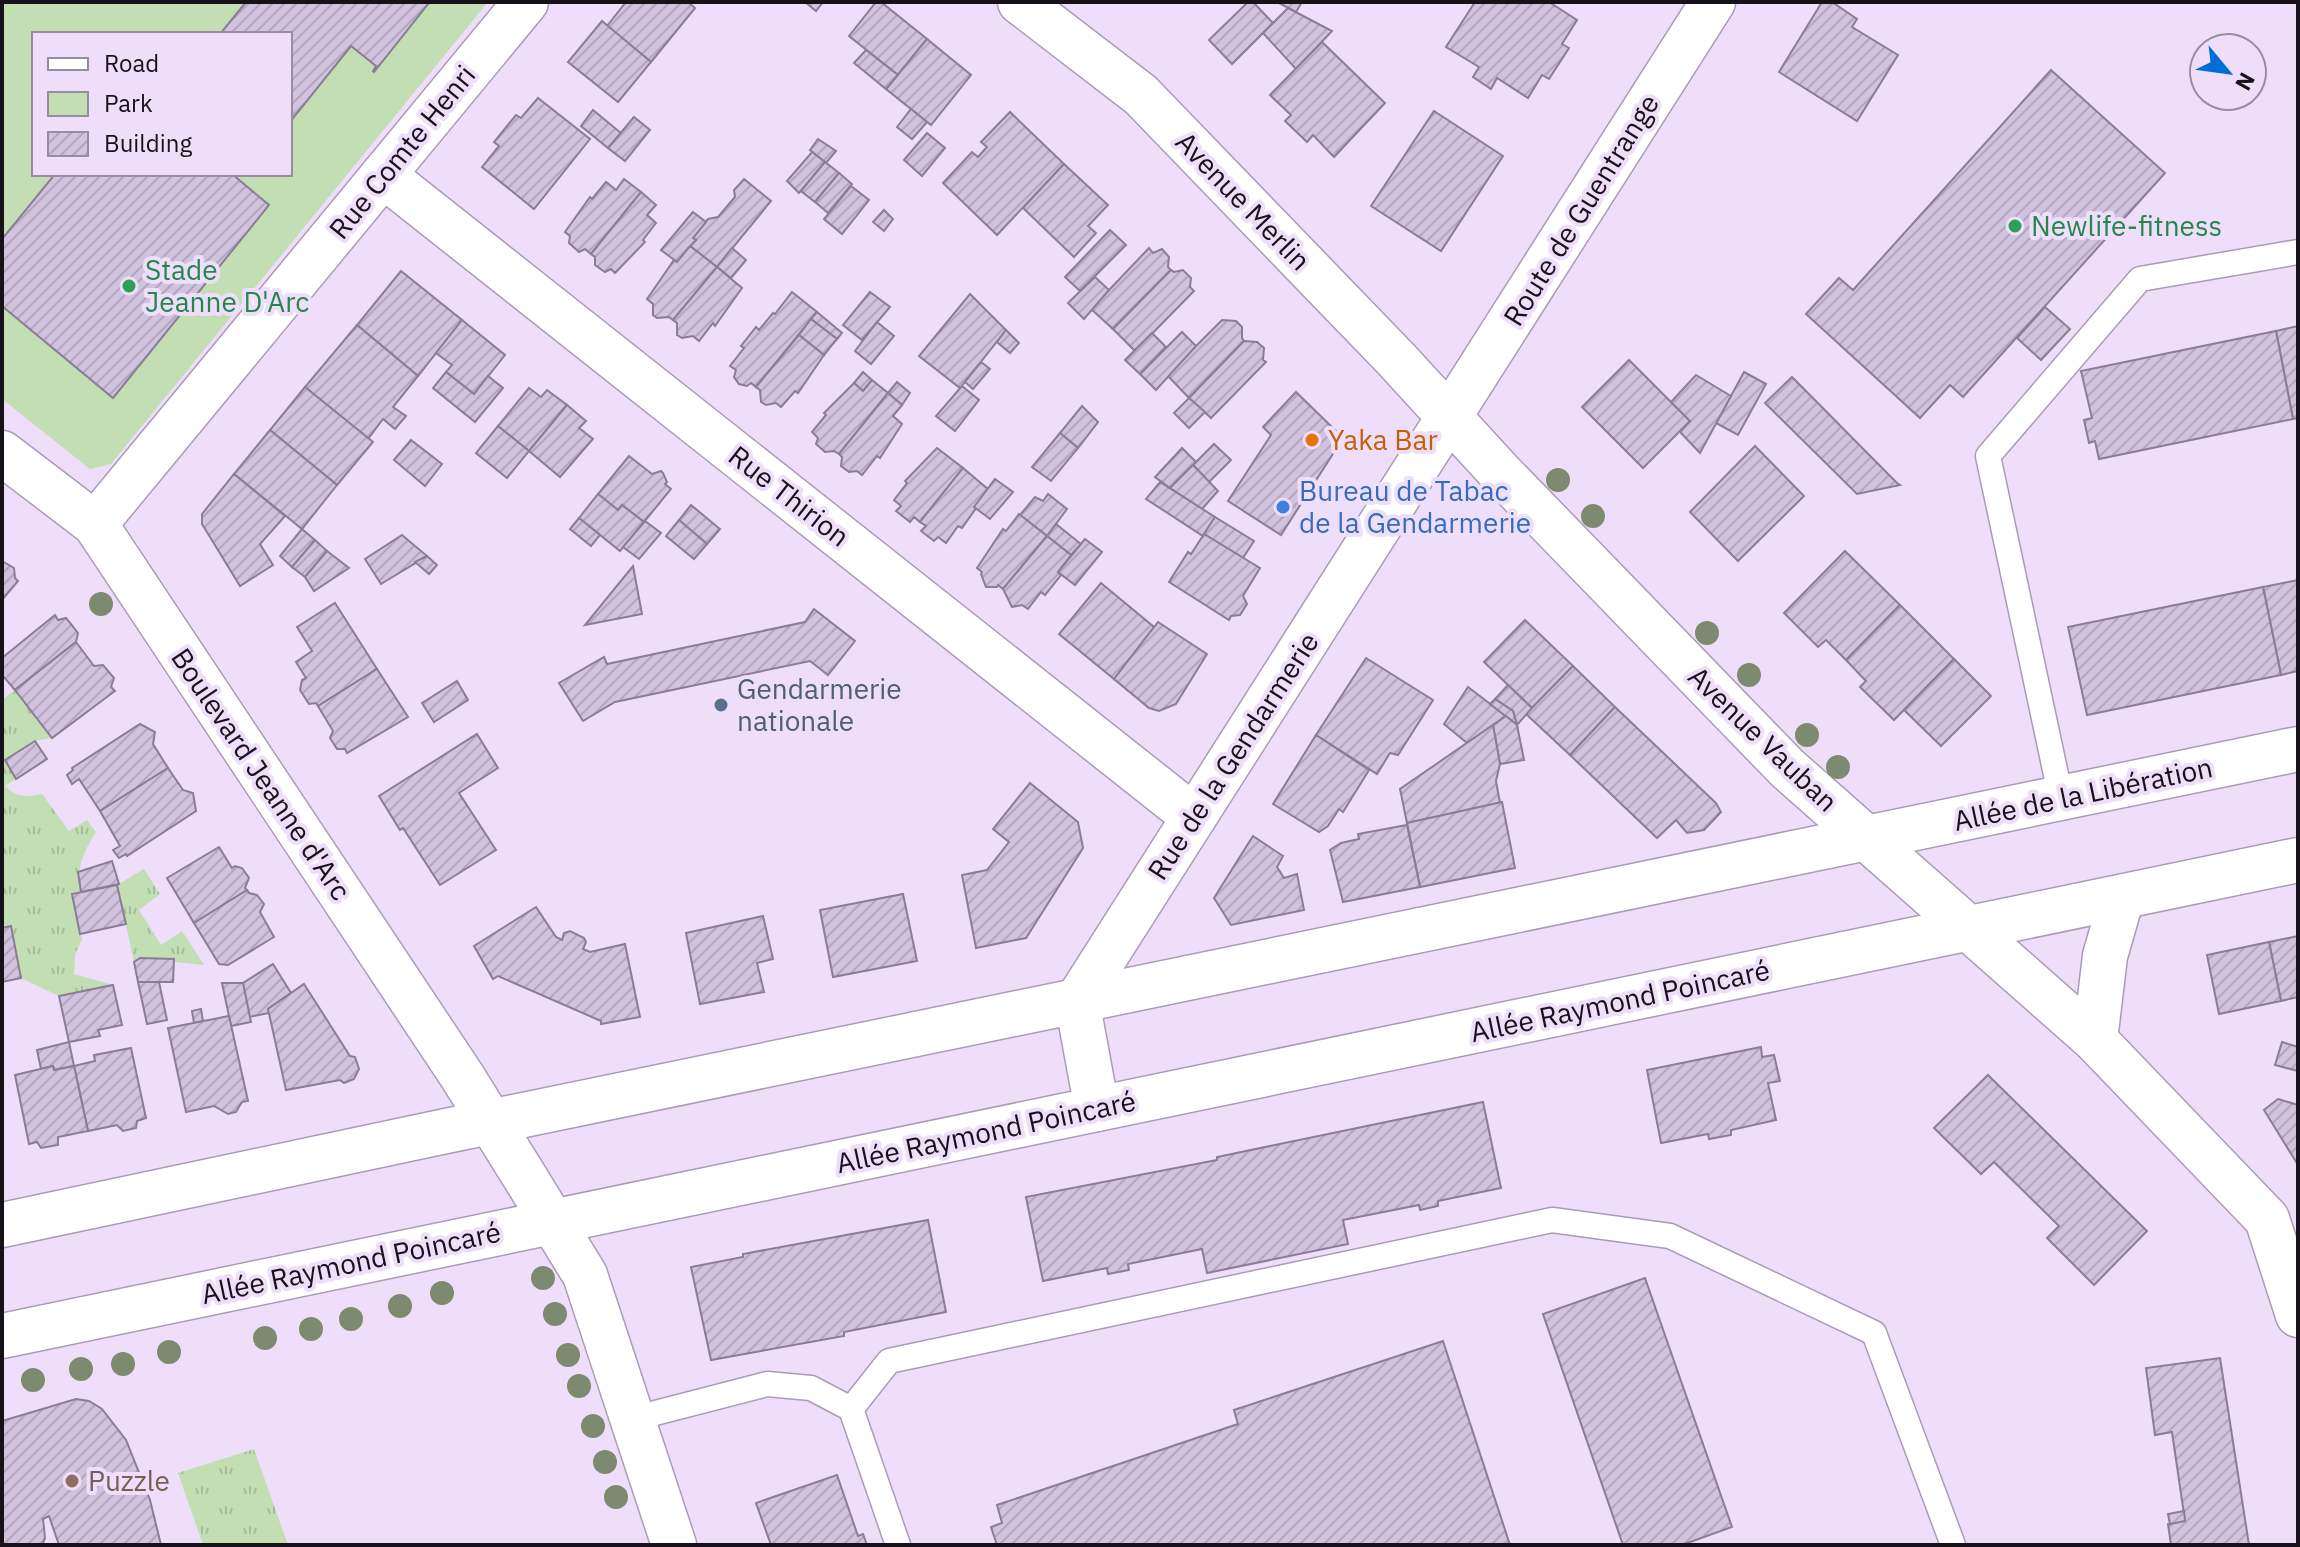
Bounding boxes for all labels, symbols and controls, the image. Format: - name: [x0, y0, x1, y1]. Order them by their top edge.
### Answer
- legend: [32, 32, 292, 176]
- north arrow: [2188, 32, 2268, 112]
- text: Road: [104, 47, 159, 79]
- street label: Rue Comte Henri: [320, 57, 483, 246]
- text: N: [2229, 68, 2262, 96]
- text: Park: [104, 87, 153, 119]
- street label: Route de Guentrange: [1494, 87, 1667, 333]
- street label: Avenue Merlin: [1168, 123, 1319, 278]
- text: Building: [104, 127, 192, 159]
- place label: Newlife-fitness: [2031, 207, 2222, 244]
- marker: Newlife-fitness: [2006, 217, 2024, 235]
- place label: Stade Jeanne D'Arc: [145, 251, 309, 320]
- marker: Stade Jeanne D'Arc: [120, 277, 138, 295]
- place label: Yaka Bar: [1328, 421, 1438, 458]
- marker: Yaka Bar: [1303, 431, 1321, 449]
- street label: Rue Thirion: [721, 437, 857, 554]
- place label: Bureau de Tabac de la Gendarmerie: [1299, 472, 1531, 541]
- marker: Bureau de Tabac de la Gendarmerie: [1274, 498, 1292, 516]
- street label: Rue de la Gendarmerie: [1139, 625, 1326, 887]
- street label: Boulevard Jeanne d'Arc: [163, 641, 360, 907]
- street label: Avenue Vauban: [1681, 658, 1846, 819]
- place label: Gendarmerie nationale: [737, 670, 902, 739]
- marker: Gendarmerie nationale: [712, 696, 730, 714]
- street label: Allée de la Libération: [1950, 748, 2216, 839]
- street label: Allée Raymond Poincaré: [1467, 951, 1773, 1050]
- street label: Allée Raymond Poincaré: [833, 1082, 1139, 1181]
- street label: Allée Raymond Poincaré: [198, 1213, 504, 1312]
- place label: Puzzle: [88, 1462, 170, 1499]
- marker: Puzzle: [63, 1472, 81, 1490]

